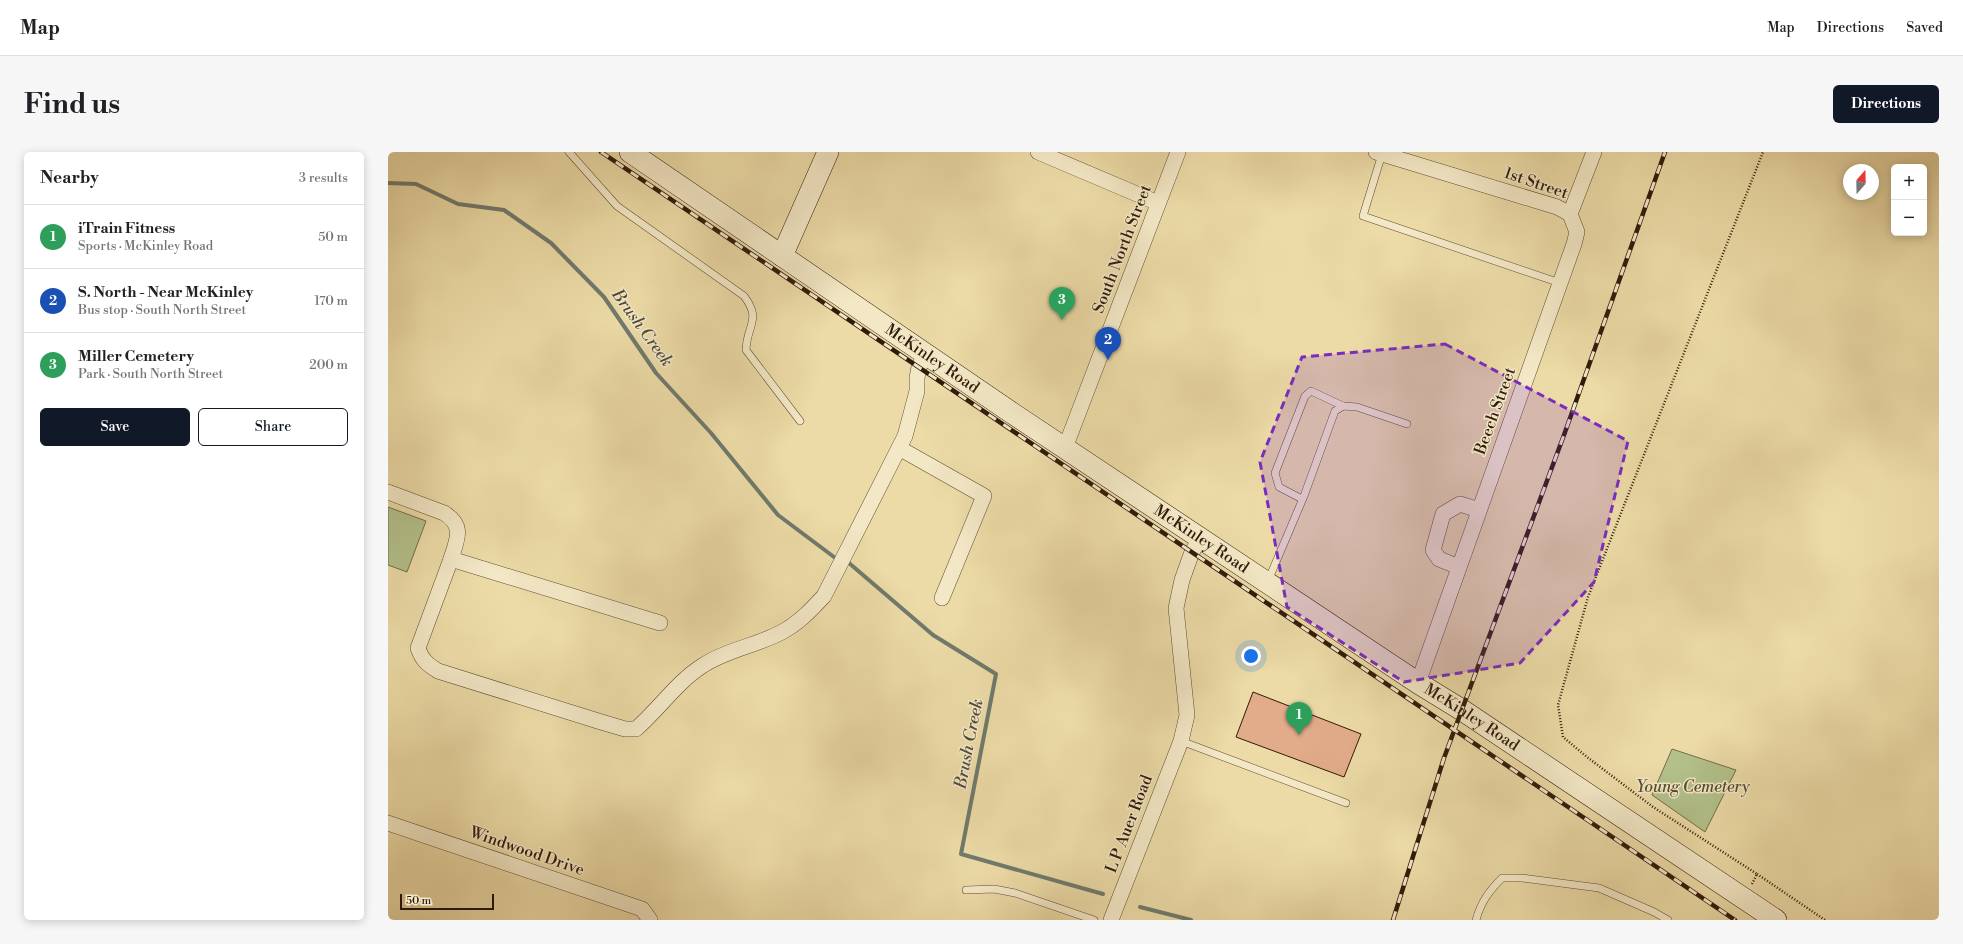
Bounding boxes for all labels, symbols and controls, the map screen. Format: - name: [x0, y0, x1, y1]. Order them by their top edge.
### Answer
- text: Map: [20, 16, 60, 40]
- text: Map: [1767, 19, 1795, 37]
- text: Directions: [1817, 19, 1884, 37]
- text: Saved: [1906, 19, 1943, 37]
- button: Directions: [1833, 85, 1939, 123]
- text: Find us: [24, 87, 120, 122]
- street label: 1st Street: [1501, 163, 1571, 203]
- north arrow: [1843, 164, 1879, 200]
- map controls: [1891, 164, 1927, 236]
- button: +: [1891, 164, 1927, 200]
- text: Nearby: [40, 167, 99, 189]
- text: 3 results: [299, 170, 348, 186]
- street label: South North Street: [1088, 182, 1156, 316]
- button: −: [1891, 200, 1927, 236]
- text: iTrain Fitness: [78, 219, 175, 238]
- text: 1: [50, 229, 56, 245]
- text: 50 m: [318, 229, 348, 245]
- text: Sports · McKinley Road: [78, 238, 213, 254]
- text: S. North - Near McKinley: [78, 283, 253, 302]
- water label: Brush Creek: [606, 284, 678, 371]
- pin: 3: [1049, 287, 1075, 320]
- text: 2: [49, 293, 57, 309]
- text: 170 m: [314, 293, 348, 309]
- text: Bus stop · South North Street: [78, 302, 246, 318]
- street label: McKinley Road: [881, 319, 983, 398]
- pin: 2: [1095, 327, 1121, 360]
- text: Miller Cemetery: [78, 347, 194, 366]
- text: 3: [49, 357, 57, 373]
- text: 200 m: [309, 357, 348, 373]
- street label: Beech Street: [1470, 364, 1520, 458]
- text: Park · South North Street: [78, 366, 223, 382]
- button: Save: [40, 408, 190, 446]
- button: Share: [198, 408, 348, 446]
- street label: McKinley Road: [1150, 500, 1253, 578]
- your location: [1241, 646, 1261, 666]
- street label: McKinley Road: [1420, 679, 1523, 756]
- water label: Brush Creek: [949, 697, 989, 792]
- pin: 1: [1286, 702, 1312, 735]
- street label: L P Auer Road: [1101, 772, 1157, 876]
- park label: Young Cemetery: [1636, 777, 1750, 797]
- street label: Windwood Drive: [466, 822, 587, 880]
- scale bar: [400, 892, 494, 911]
- text: 50 m: [406, 894, 431, 908]

